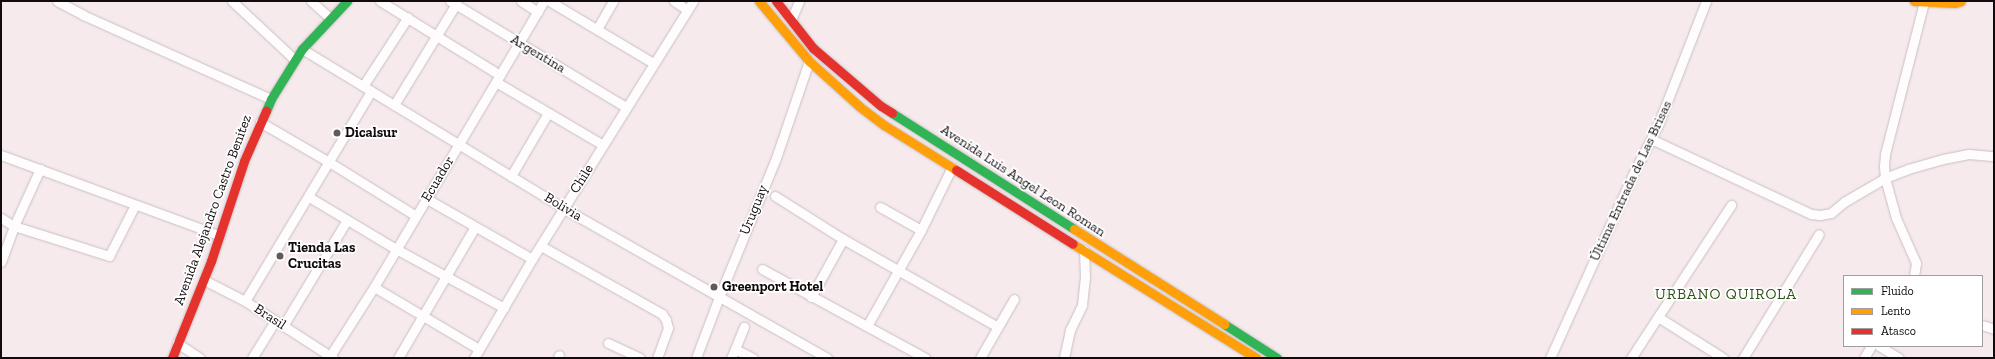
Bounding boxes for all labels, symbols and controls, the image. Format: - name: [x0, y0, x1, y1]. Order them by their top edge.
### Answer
- street label: Argentina: [507, 31, 569, 77]
- street label: Última Entrada de Las Brisas: [1586, 98, 1676, 264]
- street label: Avenida Alejandro Castro Benitez: [171, 112, 255, 308]
- street label: Avenida Luis Angel Leon Roman: [937, 121, 1109, 241]
- place label: Dicalsur: [345, 125, 397, 141]
- marker: Dicalsur: [332, 128, 342, 138]
- street label: Ecuador: [418, 153, 458, 205]
- street label: Chile: [567, 161, 597, 197]
- street label: Uruguay: [736, 182, 772, 238]
- street label: Bolivia: [541, 189, 585, 225]
- place label: Tienda Las Crucitas: [288, 240, 355, 272]
- marker: Tienda Las Crucitas: [275, 251, 285, 261]
- legend: [1843, 275, 1983, 347]
- place label: Greenport Hotel: [722, 279, 823, 295]
- marker: Greenport Hotel: [709, 282, 719, 292]
- text: Fluido: [1881, 284, 1914, 298]
- district label: URBANO QUIROLA: [1655, 286, 1797, 304]
- street label: Brasil: [251, 300, 289, 334]
- text: Lento: [1881, 304, 1911, 318]
- text: Atasco: [1881, 324, 1916, 338]

